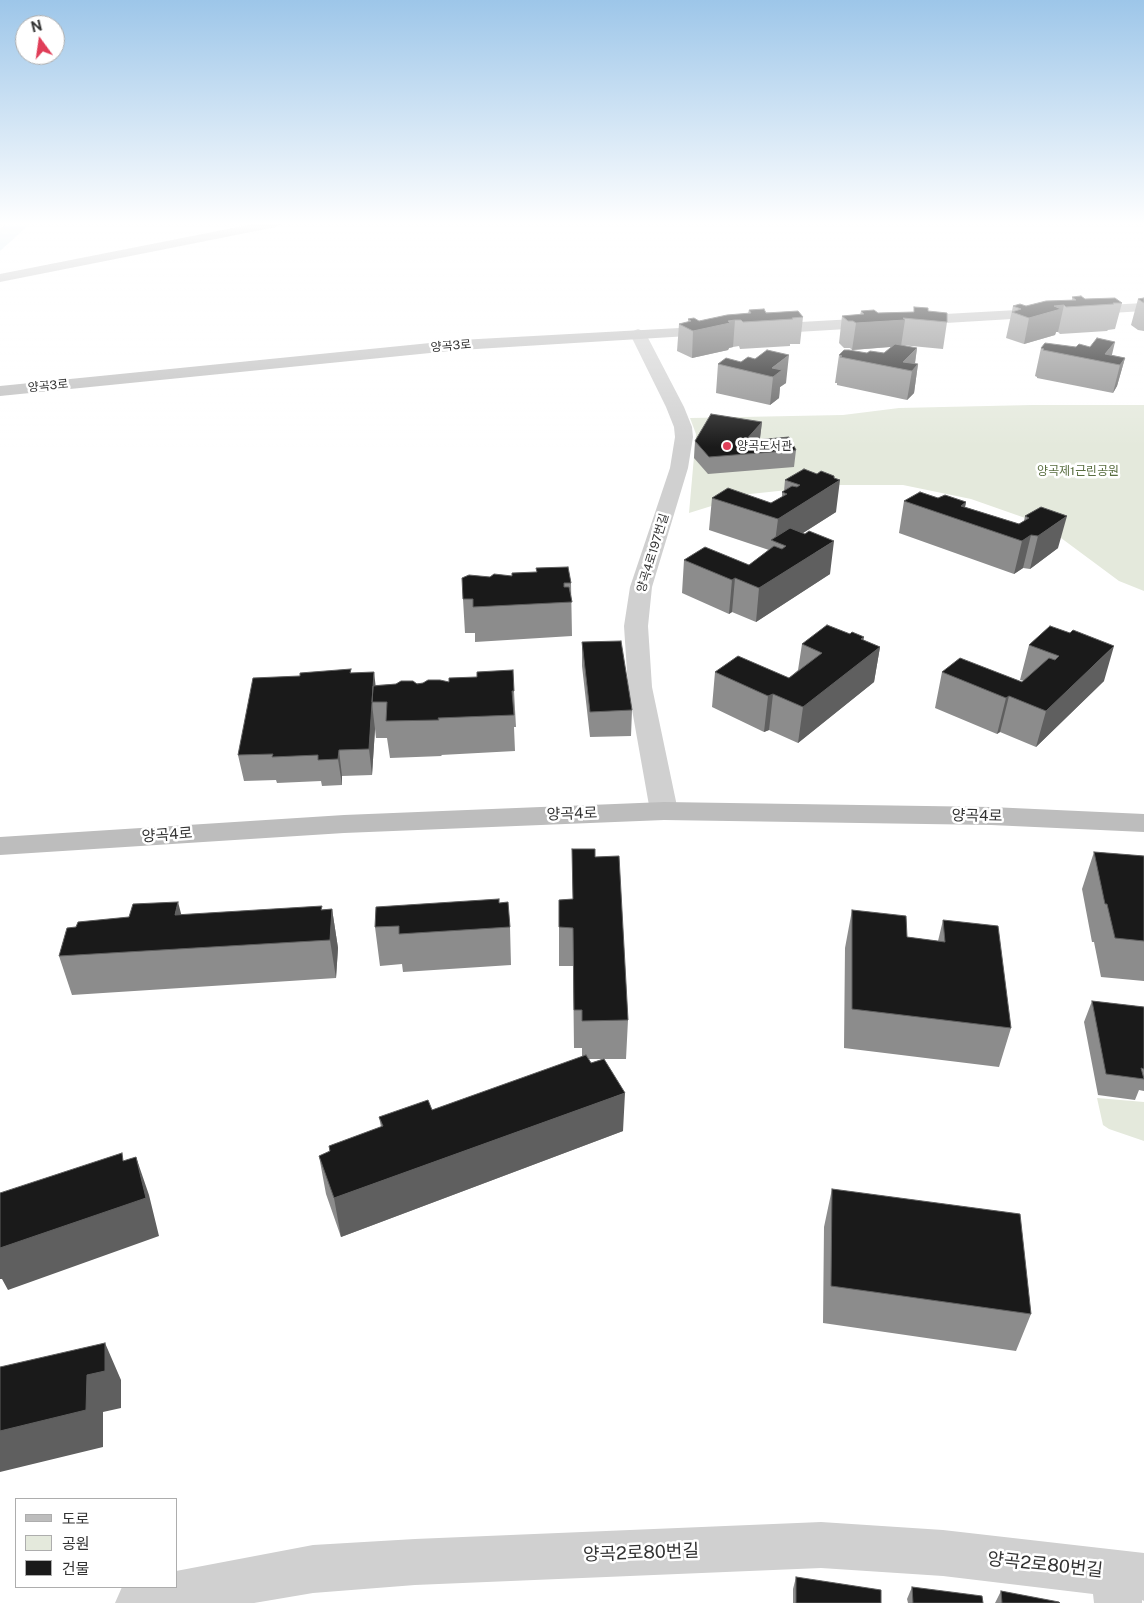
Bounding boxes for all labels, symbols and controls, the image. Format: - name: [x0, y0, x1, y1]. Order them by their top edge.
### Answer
- north arrow: [15, 15, 65, 65]
- text: N: [29, 17, 44, 36]
- street label: 양곡3로: [430, 337, 472, 355]
- street label: 양곡3로: [27, 377, 69, 395]
- place label: 양곡도서관: [737, 439, 792, 453]
- marker: 양곡도서관: [721, 440, 733, 452]
- park label: 양곡제1근린공원: [1037, 464, 1119, 478]
- street label: 양곡4로197번길: [634, 512, 672, 594]
- street label: 양곡4로: [546, 804, 598, 824]
- street label: 양곡4로: [951, 807, 1003, 825]
- street label: 양곡4로: [141, 824, 193, 846]
- legend: [15, 1498, 178, 1588]
- text: 도로: [62, 1510, 90, 1527]
- text: 공원: [62, 1535, 90, 1552]
- street label: 양곡2로80번길: [583, 1540, 699, 1566]
- street label: 양곡2로80번길: [986, 1548, 1104, 1582]
- text: 건물: [62, 1560, 90, 1577]

